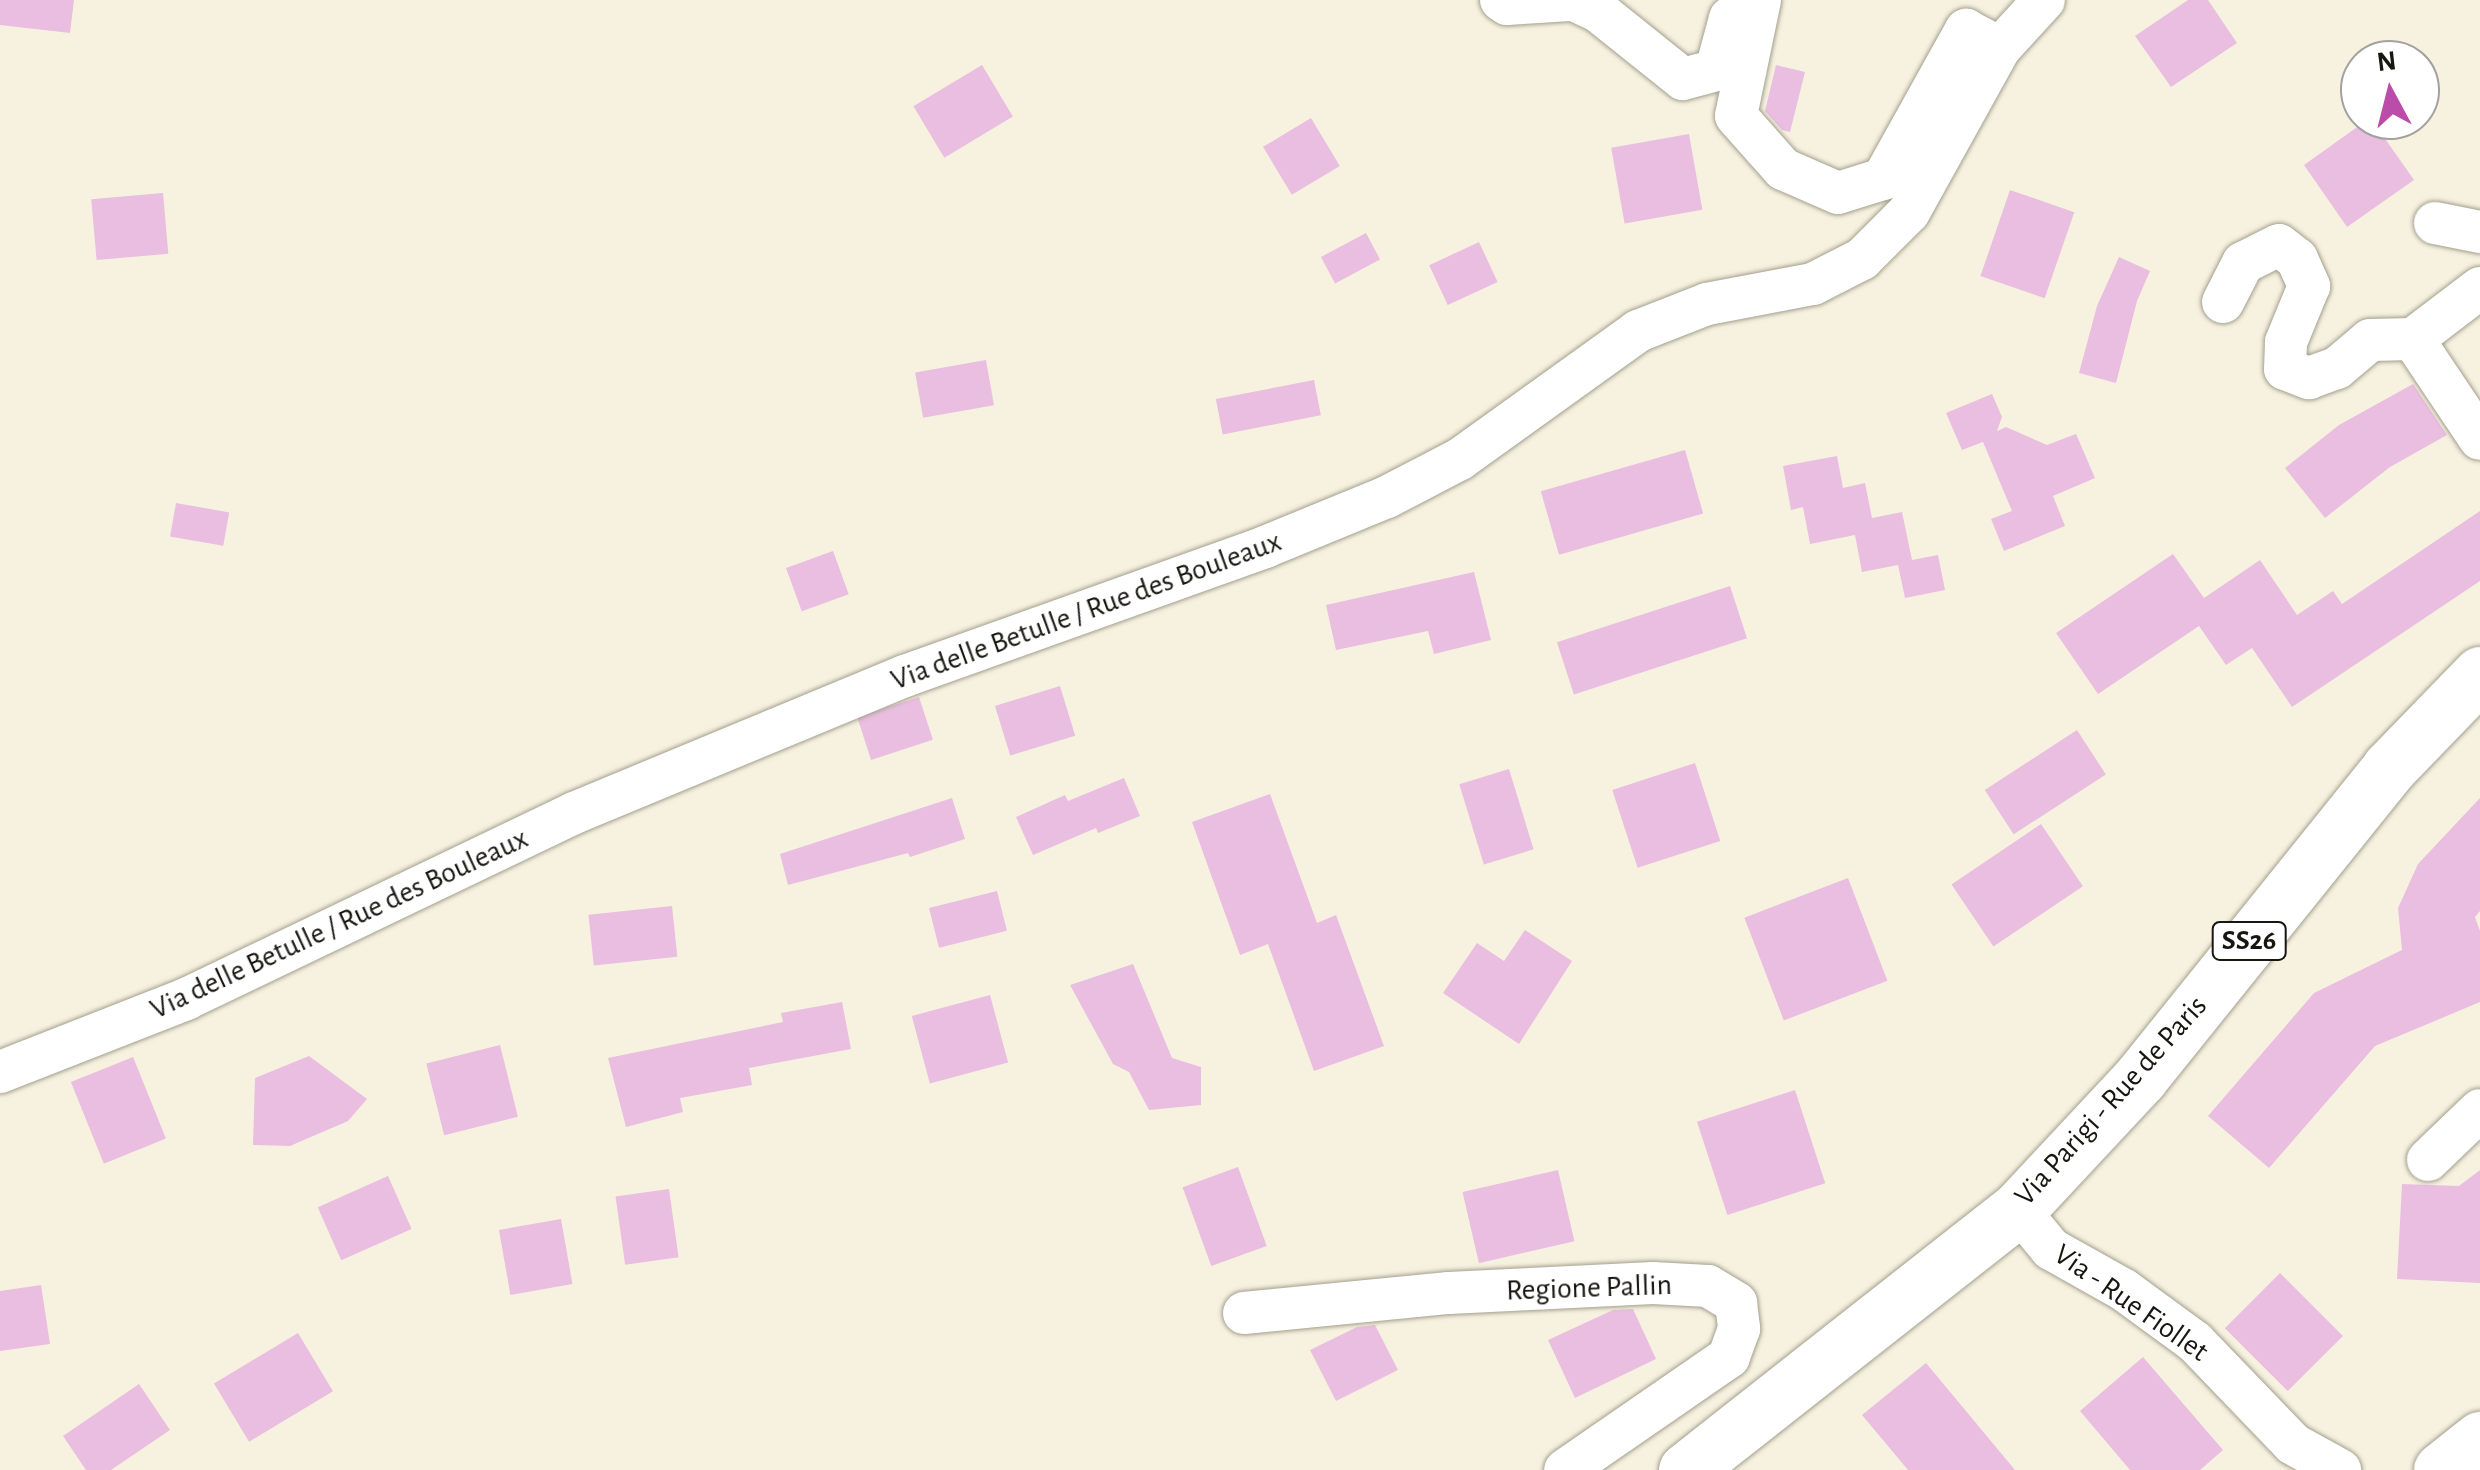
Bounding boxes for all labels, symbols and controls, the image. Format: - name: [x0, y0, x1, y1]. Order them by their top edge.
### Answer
- north arrow: [2340, 40, 2440, 140]
- text: N: [2375, 47, 2398, 77]
- street label: Via delle Betulle / Rue des Bouleaux: [886, 524, 1286, 698]
- street label: Via delle Betulle / Rue des Bouleaux: [144, 821, 534, 1027]
- road number: SS26: [2212, 918, 2286, 964]
- street label: Via Parigi - Rue de Paris: [2007, 989, 2215, 1213]
- street label: Via - Rue Fiollet: [2047, 1236, 2215, 1370]
- street label: Regione Pallin: [1505, 1267, 1673, 1309]

